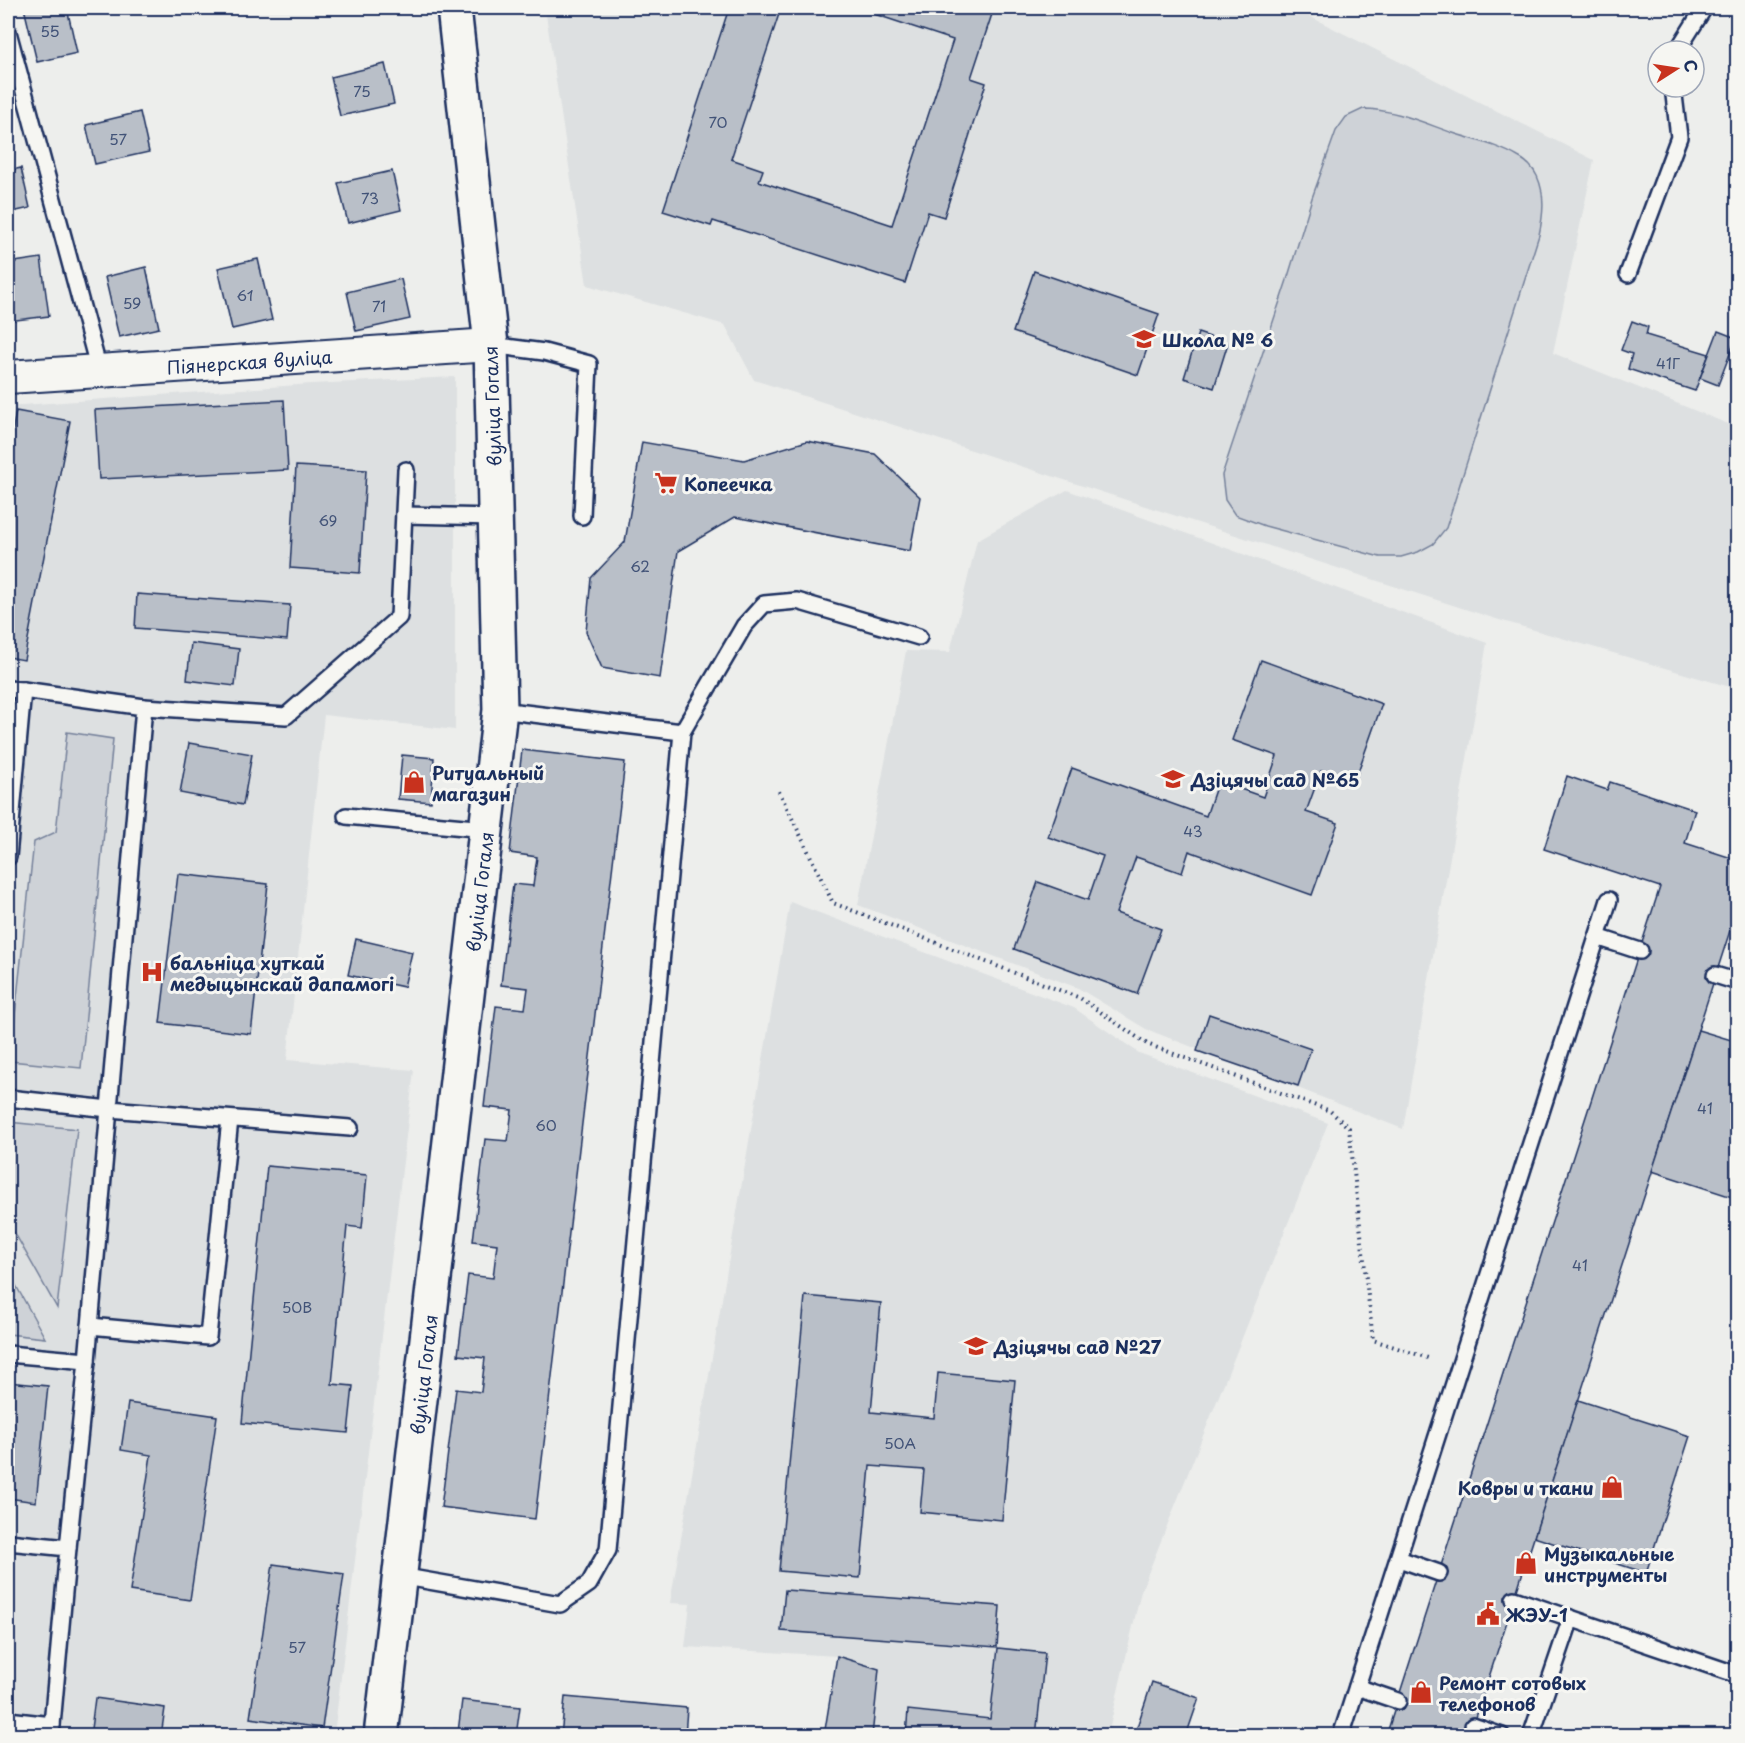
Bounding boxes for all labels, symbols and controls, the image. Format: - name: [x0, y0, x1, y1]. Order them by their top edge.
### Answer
- house number: 55: [40, 19, 60, 42]
- north arrow: [1646, 39, 1706, 99]
- text: С: [1679, 57, 1705, 74]
- house number: 75: [353, 79, 371, 102]
- house number: 70: [708, 110, 728, 133]
- house number: 57: [109, 127, 127, 150]
- house number: 73: [361, 186, 379, 209]
- house number: 61: [237, 283, 253, 306]
- house number: 59: [123, 291, 141, 314]
- house number: 71: [372, 294, 386, 317]
- school or university icon: Школа № 6: [1131, 326, 1157, 352]
- place label: Школа № 6: [1162, 326, 1273, 353]
- street label: Піянерская вуліца: [166, 342, 333, 380]
- street label: вуліца Гогаля: [476, 345, 508, 467]
- house number: 41Г: [1656, 351, 1681, 374]
- supermarket icon: Копеечка: [653, 470, 679, 496]
- place label: Копеечка: [684, 470, 773, 497]
- house number: 69: [319, 508, 337, 531]
- house number: 62: [630, 554, 650, 577]
- place label: Ритуальный магазин: [432, 759, 544, 807]
- school or university icon: Дзіцячы сад №65: [1160, 766, 1186, 792]
- place label: Дзіцячы сад №65: [1190, 766, 1359, 793]
- shop icon: Ритуальный магазин: [401, 769, 427, 795]
- house number: 43: [1183, 819, 1203, 842]
- street label: вуліца Гогаля: [459, 830, 499, 953]
- place label: бальніца хуткай медыцынскай дапамогі: [170, 949, 394, 997]
- hospital icon: бальніца хуткай медыцынскай дапамогі: [139, 959, 165, 985]
- house number: 41: [1697, 1096, 1713, 1119]
- house number: 60: [535, 1113, 557, 1136]
- house number: 41: [1572, 1253, 1588, 1276]
- house number: 50В: [282, 1295, 312, 1318]
- street label: вуліца Гогаля: [403, 1313, 443, 1436]
- school or university icon: Дзіцячы сад №27: [963, 1333, 989, 1359]
- place label: Дзіцячы сад №27: [993, 1333, 1162, 1360]
- house number: 50А: [884, 1431, 916, 1454]
- place label: Ковры и ткани: [1457, 1474, 1594, 1501]
- shop icon: Ковры и ткани: [1599, 1474, 1625, 1500]
- place label: Музыкальные инструменты: [1544, 1540, 1674, 1588]
- shop icon: Музыкальные инструменты: [1513, 1550, 1539, 1576]
- public building icon: ЖЭУ-1: [1475, 1601, 1501, 1627]
- place label: ЖЭУ-1: [1505, 1601, 1568, 1628]
- house number: 57: [288, 1635, 306, 1658]
- place label: Ремонт сотовых телефонов: [1439, 1669, 1586, 1717]
- shop icon: Ремонт сотовых телефонов: [1408, 1679, 1434, 1705]

